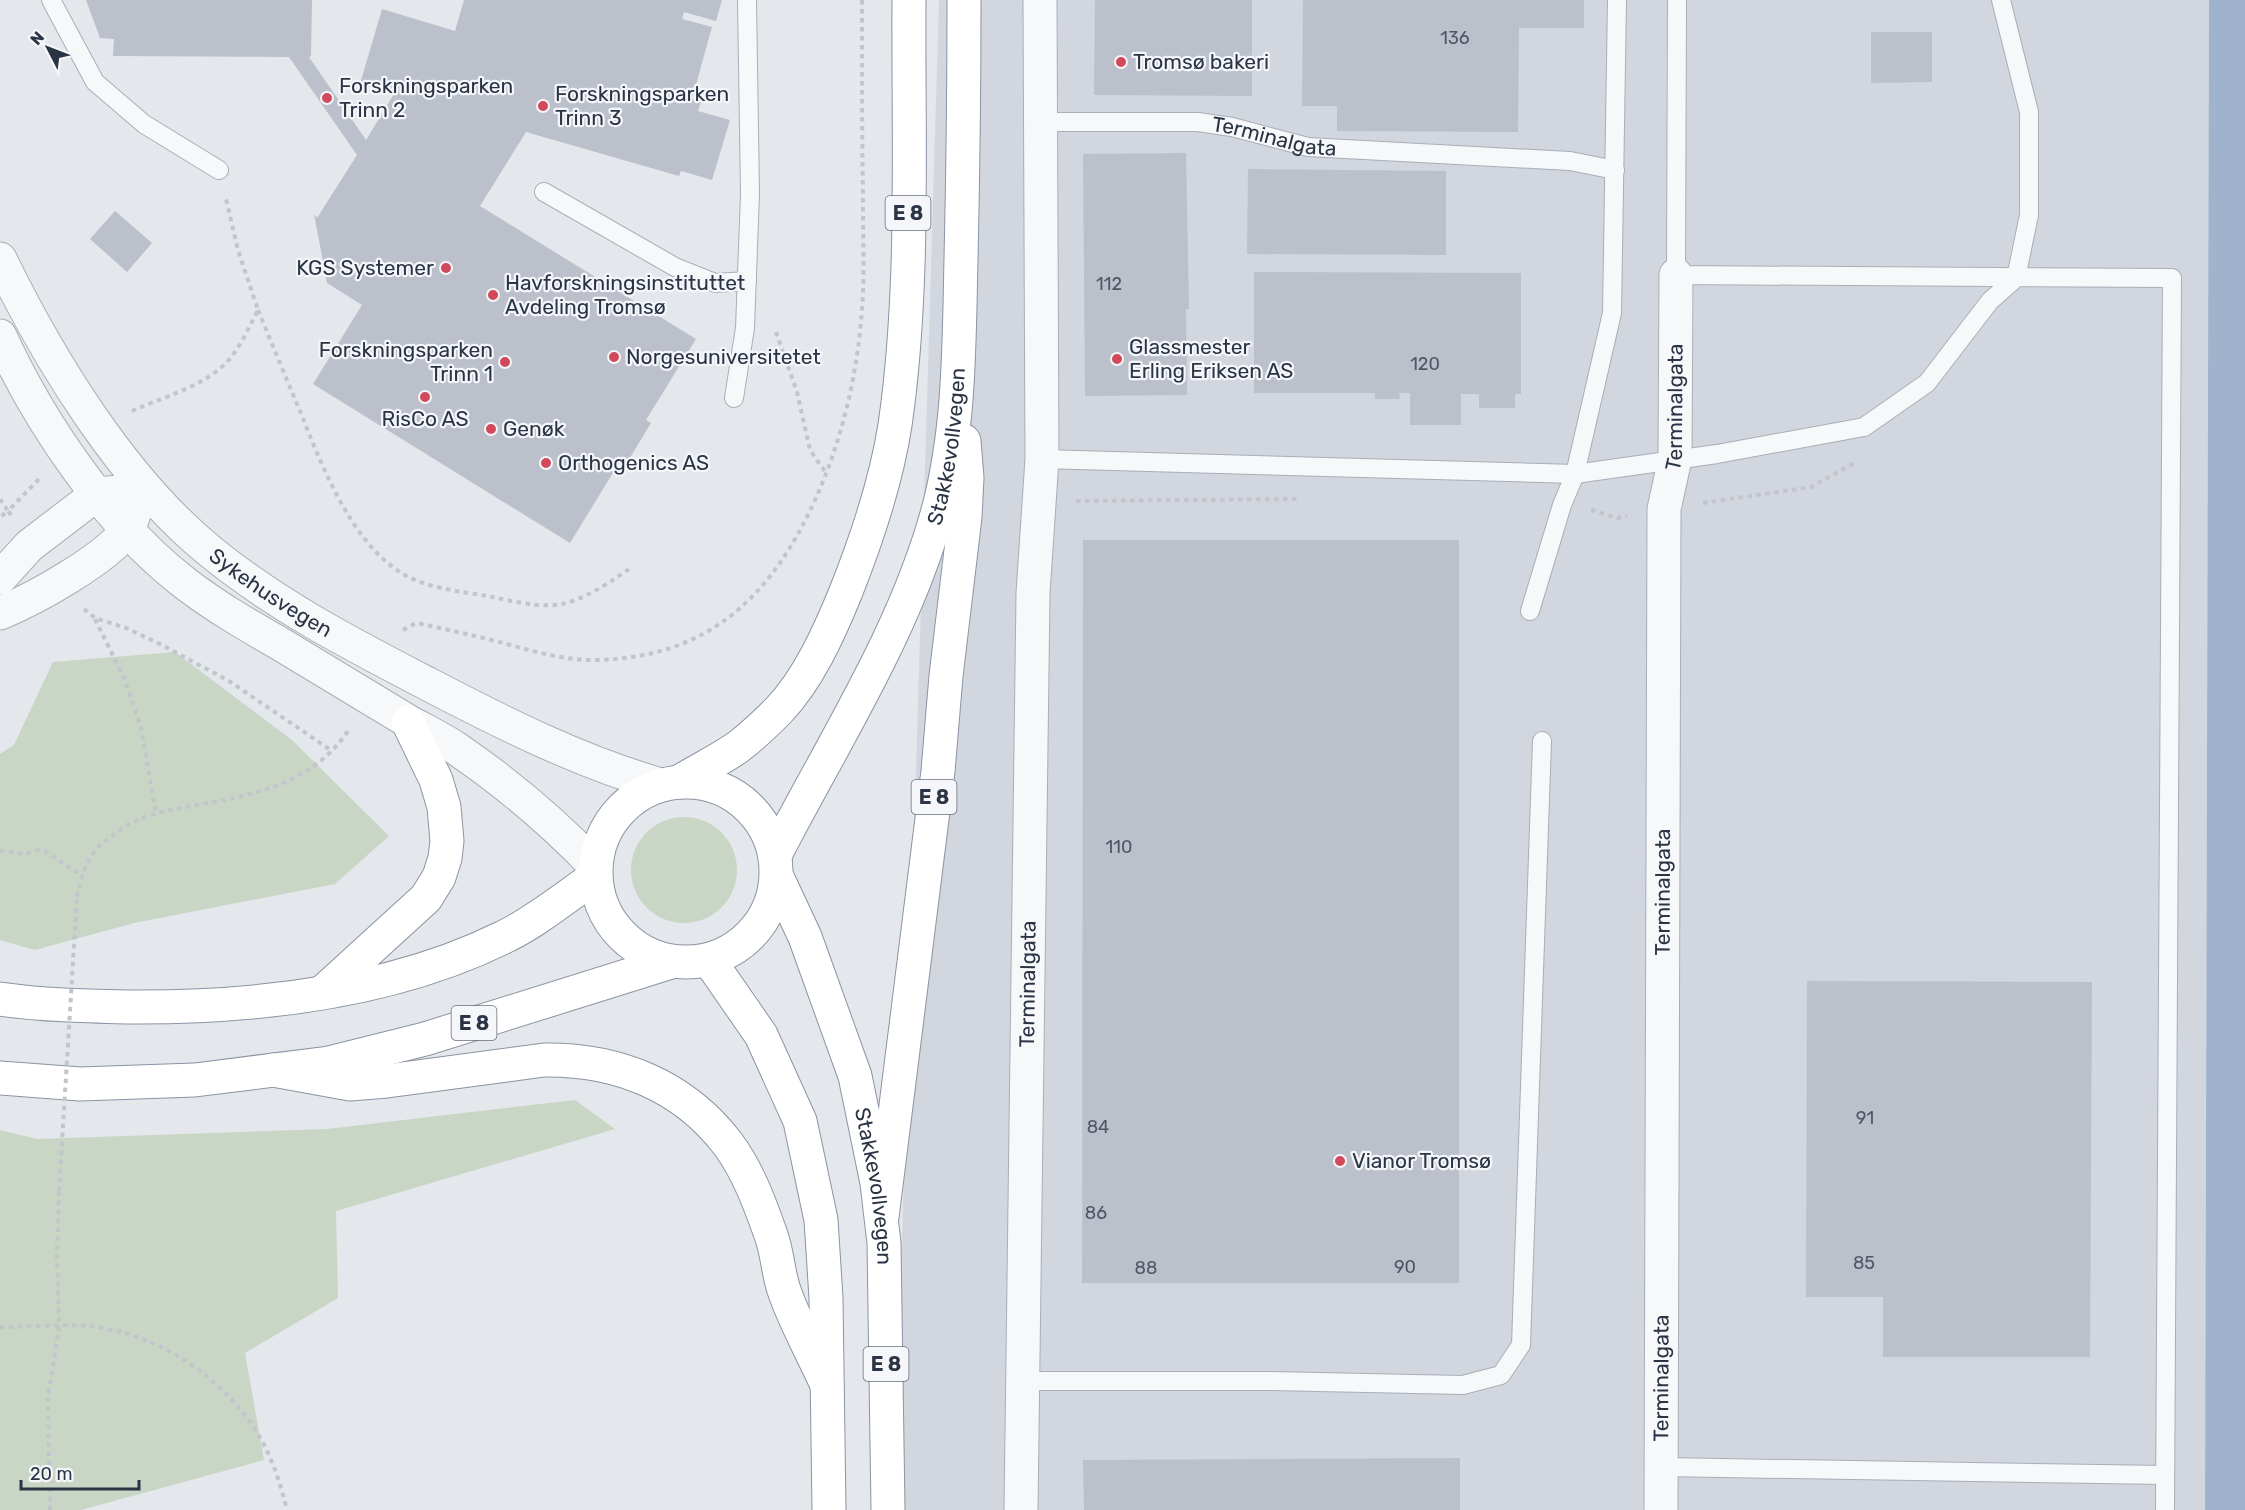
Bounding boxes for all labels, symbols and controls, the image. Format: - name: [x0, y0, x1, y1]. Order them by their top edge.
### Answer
- north arrow: [18, 18, 78, 78]
- house number: 136: [1440, 27, 1470, 49]
- text: N: [26, 28, 48, 49]
- place label: Tromsø bakeri: [1133, 49, 1269, 74]
- marker: Tromsø bakeri: [1114, 55, 1128, 69]
- place label: Forskningsparken Trinn 2: [339, 73, 513, 122]
- place label: Forskningsparken Trinn 3: [555, 81, 729, 130]
- marker: Forskningsparken Trinn 2: [320, 91, 334, 105]
- marker: Forskningsparken Trinn 3: [536, 99, 550, 113]
- street label: Terminalgata: [1211, 111, 1337, 161]
- road number: E 8: [886, 196, 930, 230]
- place label: KGS Systemer: [296, 255, 434, 280]
- marker: KGS Systemer: [439, 261, 453, 275]
- place label: Havforskningsinstituttet Avdeling Tromsø: [505, 270, 745, 319]
- house number: 112: [1096, 273, 1122, 295]
- marker: Havforskningsinstituttet Avdeling Tromsø: [486, 288, 500, 302]
- place label: Glassmester Erling Eriksen AS: [1129, 334, 1293, 383]
- place label: Forskningsparken Trinn 1: [319, 337, 493, 386]
- place label: Norgesuniversitetet: [626, 344, 821, 369]
- street label: Terminalgata: [1660, 344, 1688, 473]
- marker: Norgesuniversitetet: [607, 350, 621, 364]
- marker: Glassmester Erling Eriksen AS: [1110, 352, 1124, 366]
- house number: 120: [1410, 353, 1440, 375]
- marker: Forskningsparken Trinn 1: [498, 355, 512, 369]
- street label: Stakkevollvegen: [922, 367, 970, 528]
- marker: RisCo AS: [418, 390, 432, 404]
- place label: RisCo AS: [381, 406, 469, 431]
- place label: Genøk: [503, 416, 565, 441]
- marker: Genøk: [484, 422, 498, 436]
- place label: Orthogenics AS: [558, 450, 709, 475]
- marker: Orthogenics AS: [539, 456, 553, 470]
- street label: Sykehusvegen: [204, 543, 337, 642]
- road number: E 8: [912, 780, 956, 814]
- street label: Terminalgata: [1650, 828, 1675, 956]
- house number: 110: [1106, 836, 1132, 858]
- street label: Terminalgata: [1014, 920, 1041, 1048]
- road number: E 8: [452, 1006, 496, 1040]
- street label: Stakkevollvegen: [850, 1105, 897, 1265]
- house number: 91: [1856, 1107, 1874, 1129]
- house number: 84: [1087, 1116, 1109, 1138]
- place label: Vianor Tromsø: [1352, 1148, 1491, 1173]
- marker: Vianor Tromsø: [1333, 1154, 1347, 1168]
- house number: 86: [1085, 1202, 1107, 1224]
- house number: 85: [1853, 1252, 1875, 1274]
- house number: 90: [1394, 1256, 1416, 1278]
- house number: 88: [1135, 1257, 1157, 1279]
- street label: Terminalgata: [1648, 1314, 1674, 1442]
- road number: E 8: [864, 1347, 908, 1381]
- scale bar: [21, 1453, 140, 1491]
- text: 20 m: [30, 1463, 72, 1485]

